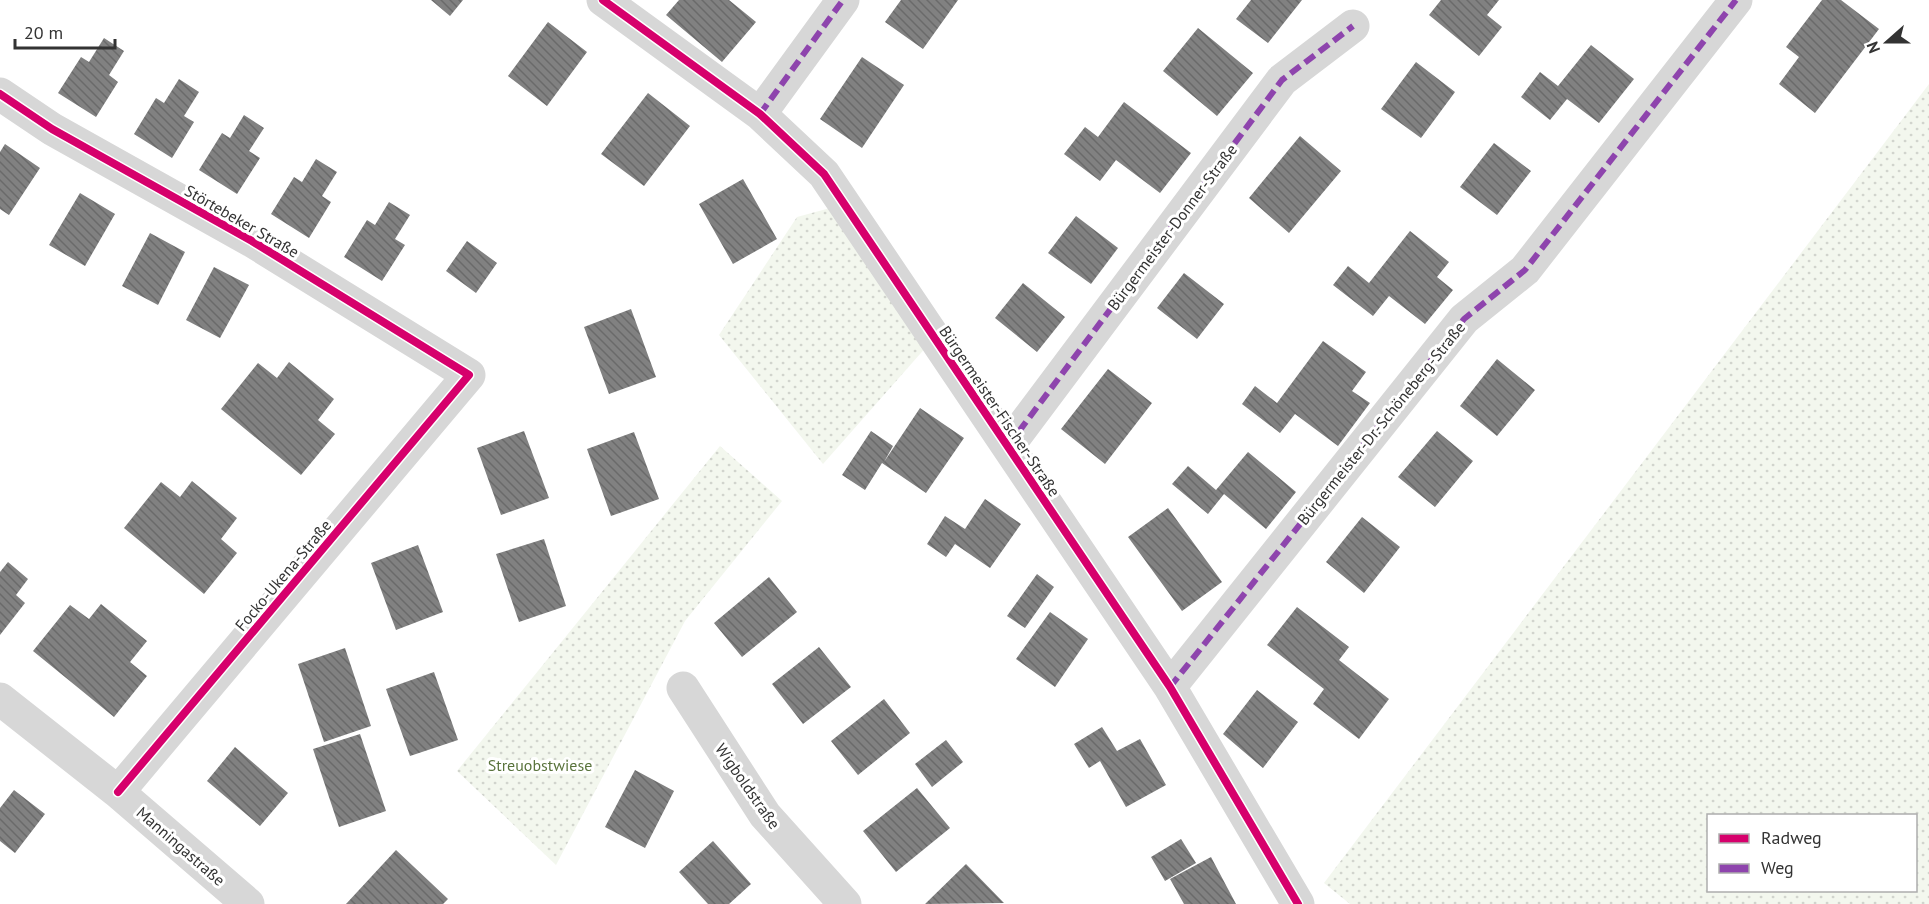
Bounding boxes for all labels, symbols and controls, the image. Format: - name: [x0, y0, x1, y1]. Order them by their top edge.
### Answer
- scale bar: [15, 12, 116, 50]
- north arrow: [1857, 12, 1917, 72]
- text: 20 m: [24, 21, 63, 44]
- text: N: [1862, 39, 1884, 56]
- street label: Bürgermeister-Donner-Straße: [1103, 140, 1241, 314]
- street label: Störtebeker Straße: [181, 180, 303, 262]
- street label: Bürgermeister-Dr.-Schöneberg-Straße: [1293, 317, 1469, 529]
- street label: Bürgermeister-Fischer-Straße: [935, 322, 1065, 500]
- street label: Focko-Ukena-Straße: [231, 515, 335, 635]
- street label: Wigboldstraße: [711, 739, 785, 833]
- park label: Streuobstwiese: [488, 755, 592, 775]
- street label: Manningastraße: [133, 802, 229, 890]
- legend: [1707, 814, 1917, 892]
- text: Radweg: [1761, 826, 1822, 849]
- text: Weg: [1761, 856, 1794, 879]

